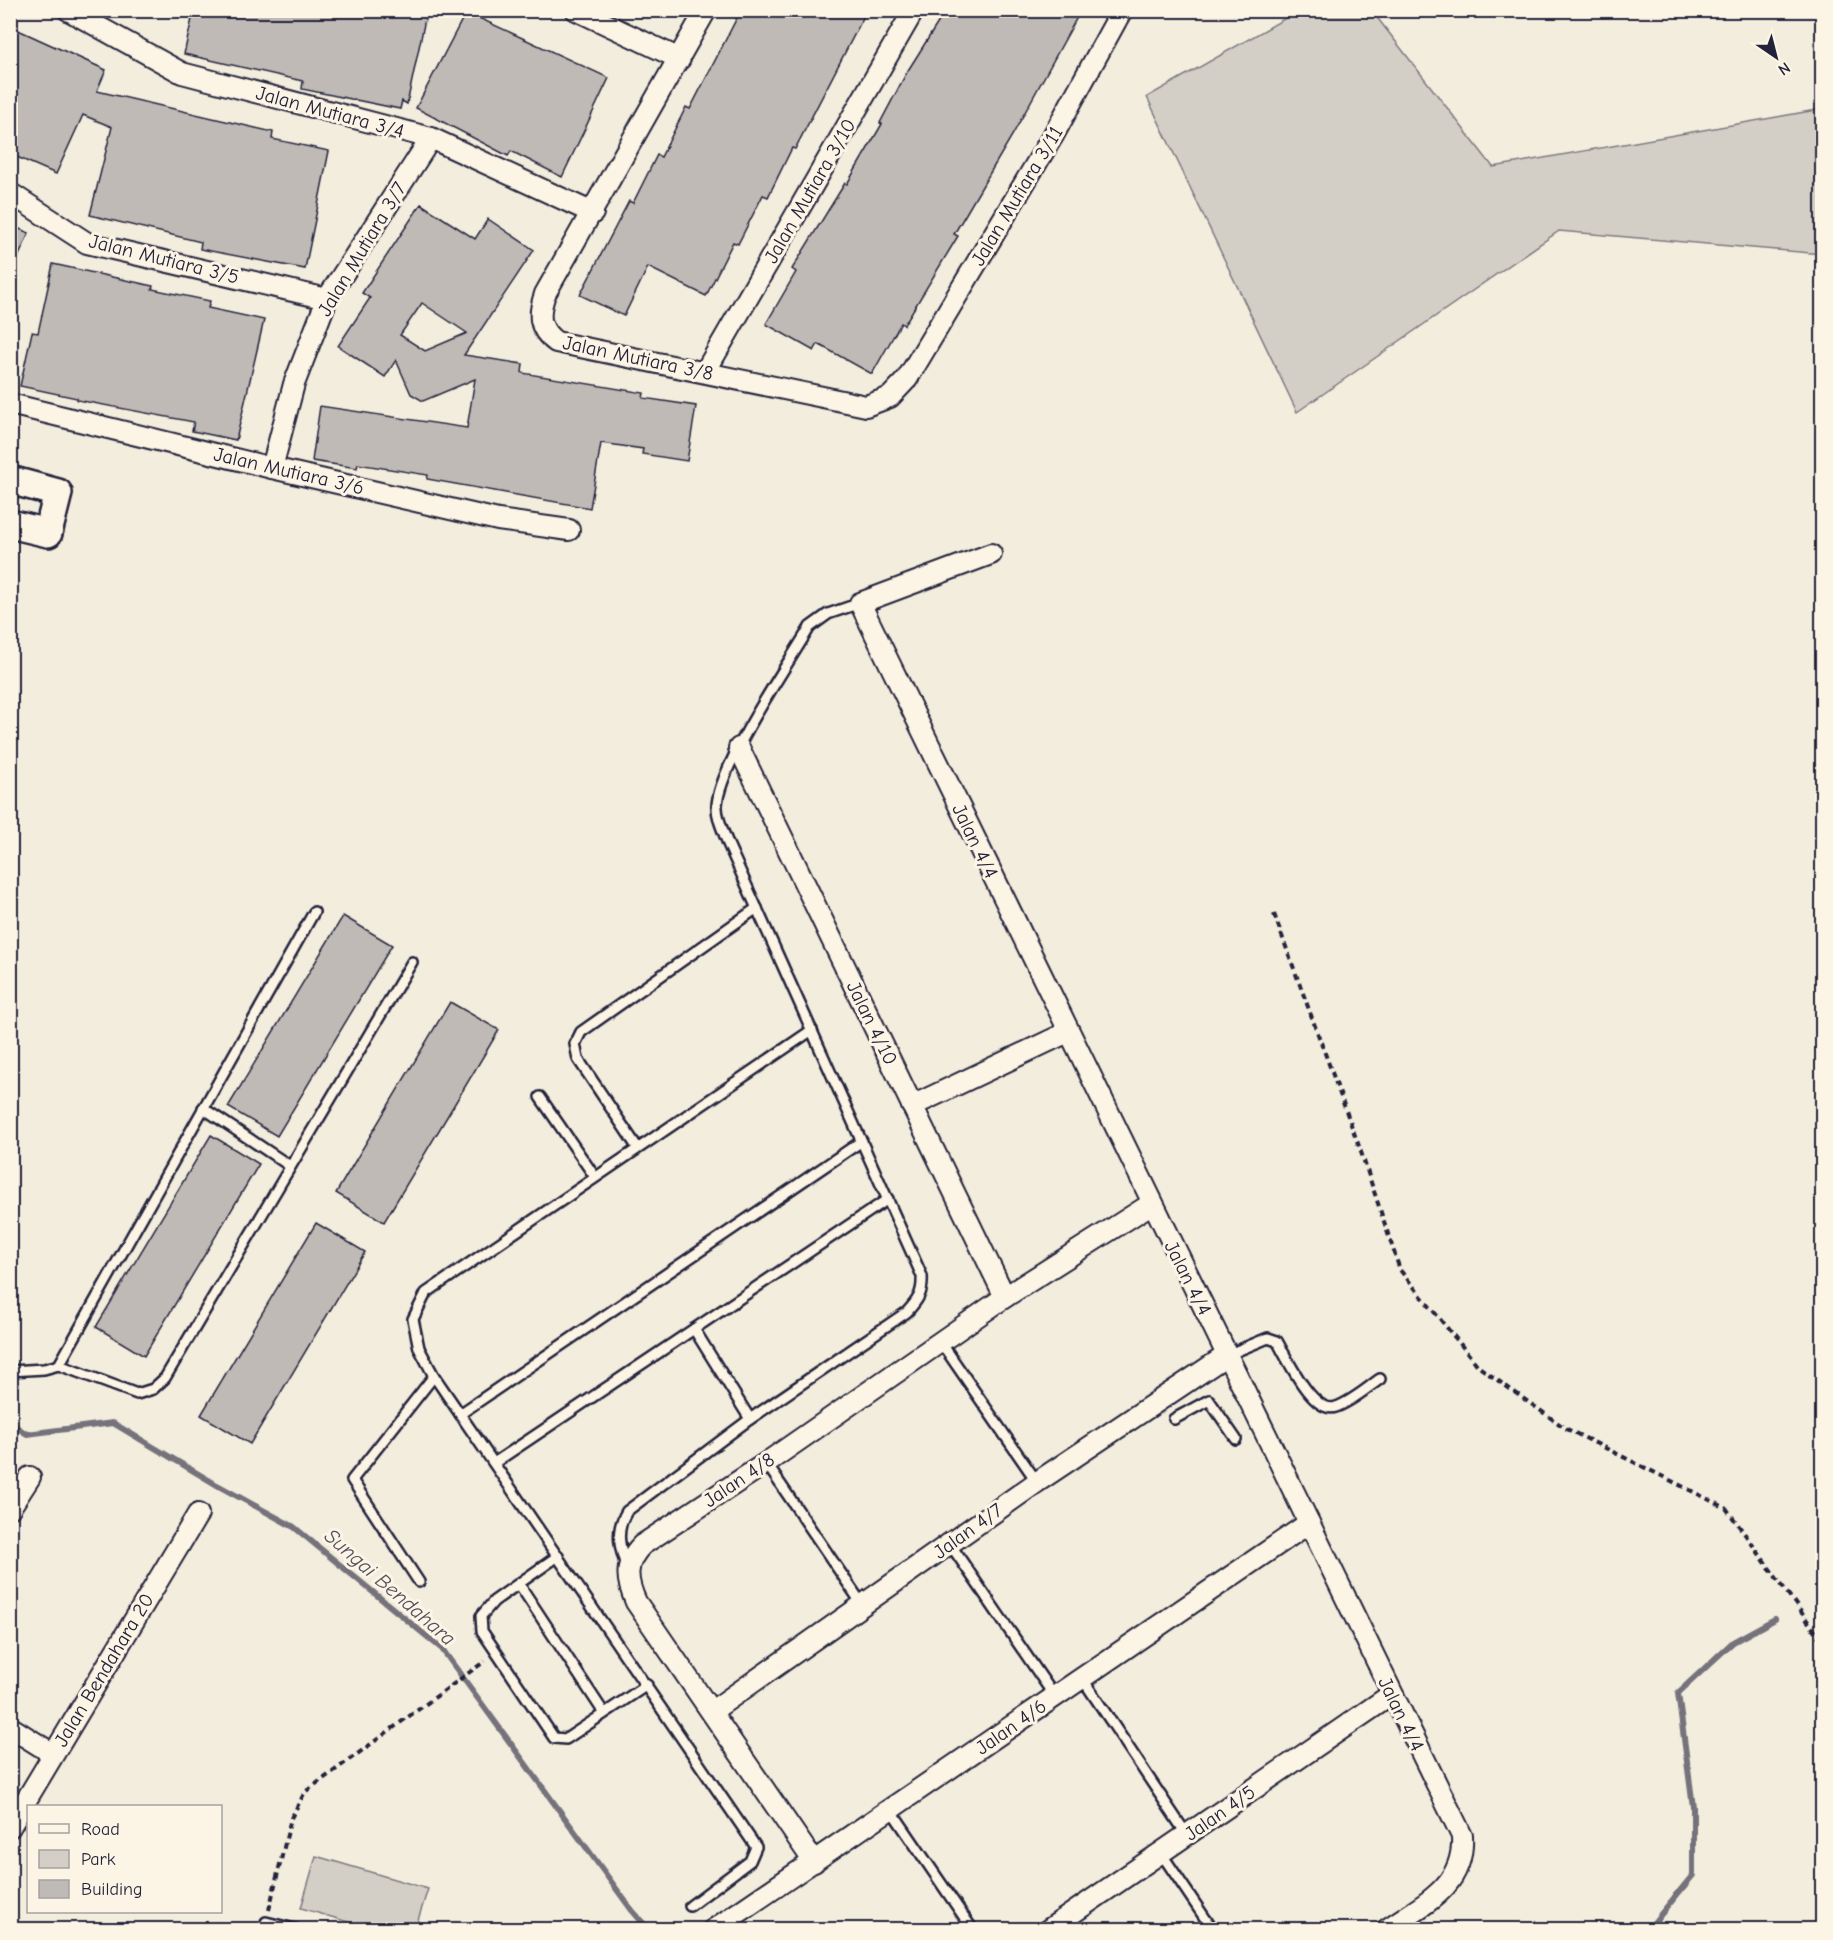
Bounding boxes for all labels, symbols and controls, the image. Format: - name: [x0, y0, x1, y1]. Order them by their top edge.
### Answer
- north arrow: [1746, 27, 1806, 87]
- text: N: [1775, 58, 1793, 79]
- street label: Jalan Mutiara 3/4: [253, 81, 407, 143]
- street label: Jalan Mutiara 3/10: [759, 115, 861, 267]
- street label: Jalan Mutiara 3/11: [966, 122, 1068, 270]
- street label: Jalan Mutiara 3/7: [313, 177, 411, 320]
- street label: Jalan Mutiara 3/5: [87, 229, 241, 289]
- street label: Jalan Mutiara 3/8: [561, 331, 715, 385]
- street label: Jalan Mutiara 3/6: [212, 443, 366, 499]
- street label: Jalan 4/4: [947, 800, 1003, 882]
- street label: Jalan 4/10: [842, 977, 902, 1069]
- street label: Jalan 4/4: [1160, 1237, 1216, 1319]
- street label: Jalan 4/8: [699, 1448, 779, 1512]
- street label: Jalan 4/7: [929, 1498, 1007, 1564]
- water label: Sungai Bendahara: [320, 1524, 460, 1650]
- street label: Jalan Bendahara 20: [49, 1589, 159, 1751]
- street label: Jalan 4/4: [1373, 1673, 1429, 1755]
- street label: Jalan 4/6: [971, 1694, 1051, 1760]
- street label: Jalan 4/5: [1180, 1780, 1260, 1846]
- legend: [27, 1805, 222, 1913]
- text: Road: [81, 1819, 120, 1840]
- text: Park: [81, 1849, 116, 1870]
- text: Building: [81, 1879, 143, 1900]

